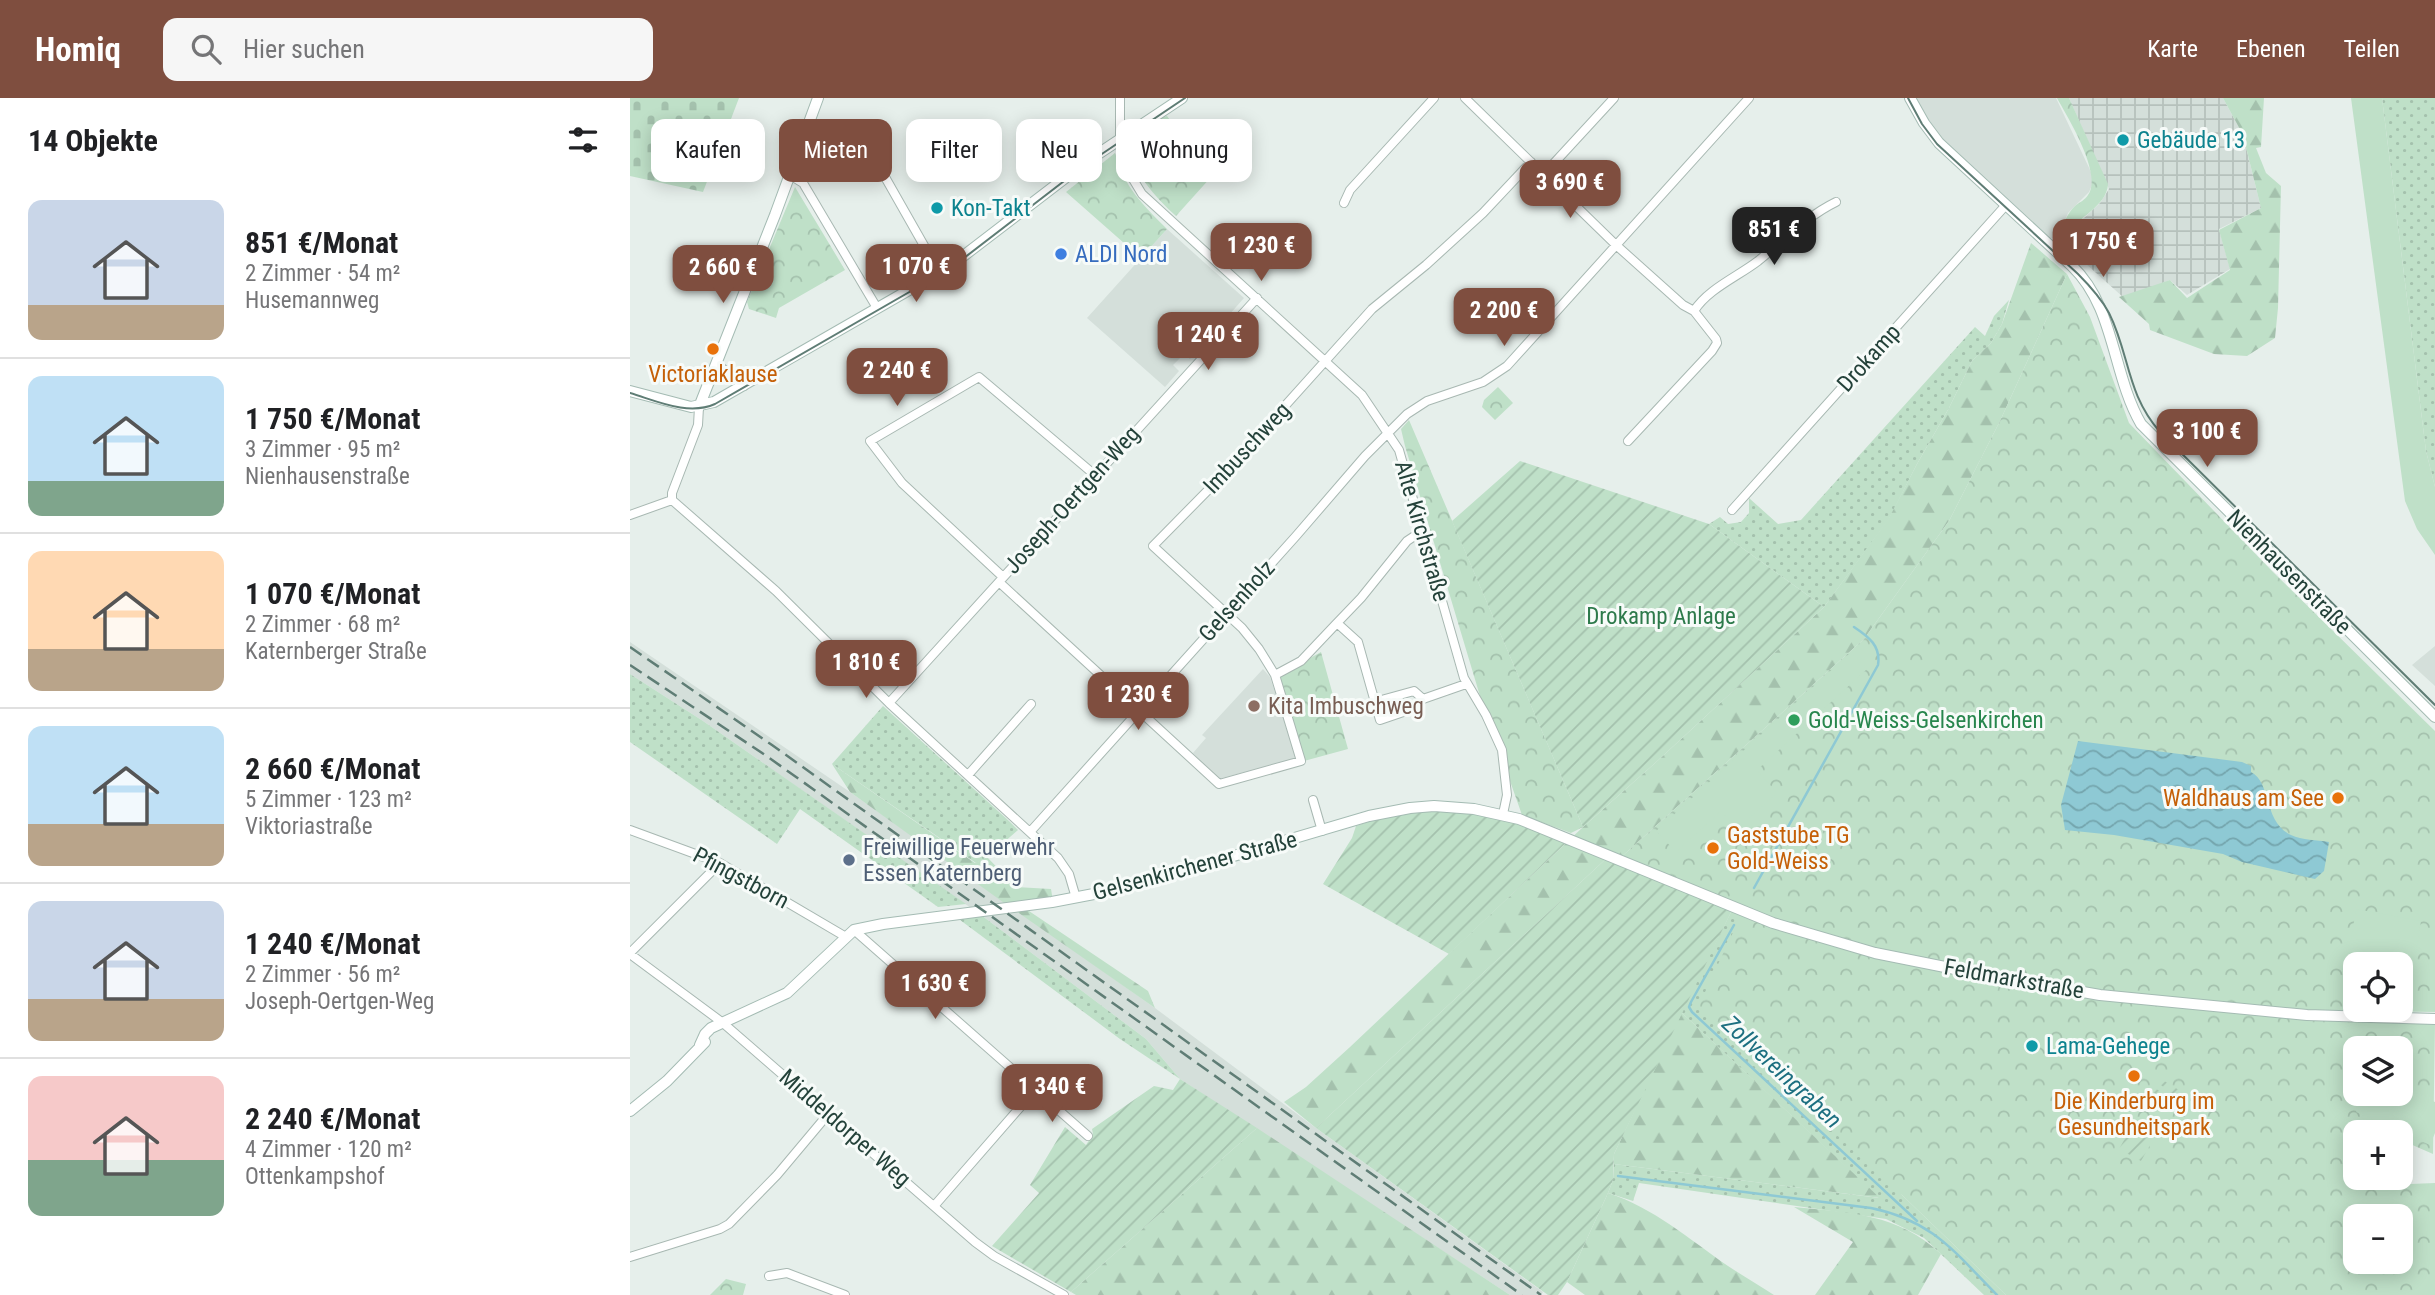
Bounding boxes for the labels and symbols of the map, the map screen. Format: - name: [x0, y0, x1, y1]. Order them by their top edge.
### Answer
- place label: Gebäude 13: [2137, 127, 2245, 154]
- marker: Gebäude 13: [2115, 132, 2131, 148]
- pin: 3 690 €: [1505, 160, 1635, 220]
- place label: Kon-Takt: [951, 195, 1031, 222]
- marker: Kon-Takt: [929, 200, 945, 216]
- pin: 851 €: [1725, 208, 1823, 267]
- pin: 1 750 €: [2038, 220, 2168, 279]
- pin: 1 230 €: [1196, 223, 1326, 283]
- place label: ALDI Nord: [1075, 241, 1167, 268]
- pin: 1 070 €: [851, 244, 981, 304]
- pin: 2 660 €: [658, 246, 788, 305]
- marker: ALDI Nord: [1053, 246, 1069, 262]
- pin: 2 200 €: [1439, 288, 1569, 348]
- pin: 1 240 €: [1143, 313, 1273, 372]
- street label: Drokamp: [1832, 319, 1906, 397]
- marker: Victoriaklause: [705, 341, 721, 357]
- pin: 2 240 €: [832, 348, 962, 408]
- place label: Victoriaklause: [648, 361, 778, 388]
- street label: Imbuschweg: [1198, 397, 1296, 499]
- pin: 3 100 €: [2142, 410, 2272, 469]
- street label: Joseph-Oertgen-Weg: [999, 421, 1145, 579]
- street label: Alte Kirchstraße: [1389, 457, 1455, 605]
- street label: Nienhausenstraße: [2221, 504, 2357, 640]
- street label: Gelsenholz: [1193, 555, 1281, 647]
- park label: Drokamp Anlage: [1586, 603, 1736, 630]
- pin: 1 810 €: [801, 640, 931, 700]
- pin: 1 230 €: [1073, 672, 1203, 732]
- place label: Kita Imbuschweg: [1268, 693, 1424, 720]
- marker: Kita Imbuschweg: [1246, 698, 1262, 714]
- place label: Gold-Weiss-Gelsenkirchen: [1808, 707, 2044, 734]
- marker: Gold-Weiss-Gelsenkirchen: [1786, 712, 1802, 728]
- place label: Waldhaus am See: [2163, 785, 2324, 812]
- marker: Waldhaus am See: [2330, 790, 2346, 806]
- place label: Gaststube TG Gold-Weiss: [1727, 822, 1850, 875]
- street label: Gelsenkirchener Straße: [1090, 826, 1300, 906]
- place label: Freiwillige Feuerwehr Essen Katernberg: [863, 834, 1055, 887]
- marker: Gaststube TG Gold-Weiss: [1705, 840, 1721, 856]
- street label: Pfingstborn: [688, 841, 794, 915]
- marker: Freiwillige Feuerwehr Essen Katernberg: [841, 852, 857, 868]
- street label: Feldmarkstraße: [1942, 953, 2086, 1005]
- pin: 1 630 €: [870, 962, 1000, 1021]
- water label: Zollvereingraben: [1716, 1009, 1847, 1134]
- place label: Lama-Gehege: [2046, 1033, 2170, 1060]
- marker: Lama-Gehege: [2024, 1038, 2040, 1054]
- street label: Middeldorper Weg: [774, 1064, 916, 1192]
- pin: 1 340 €: [987, 1065, 1117, 1124]
- marker: Die Kinderburg im Gesundheitspark: [2126, 1068, 2142, 1084]
- place label: Die Kinderburg im Gesundheitspark: [2053, 1088, 2215, 1141]

